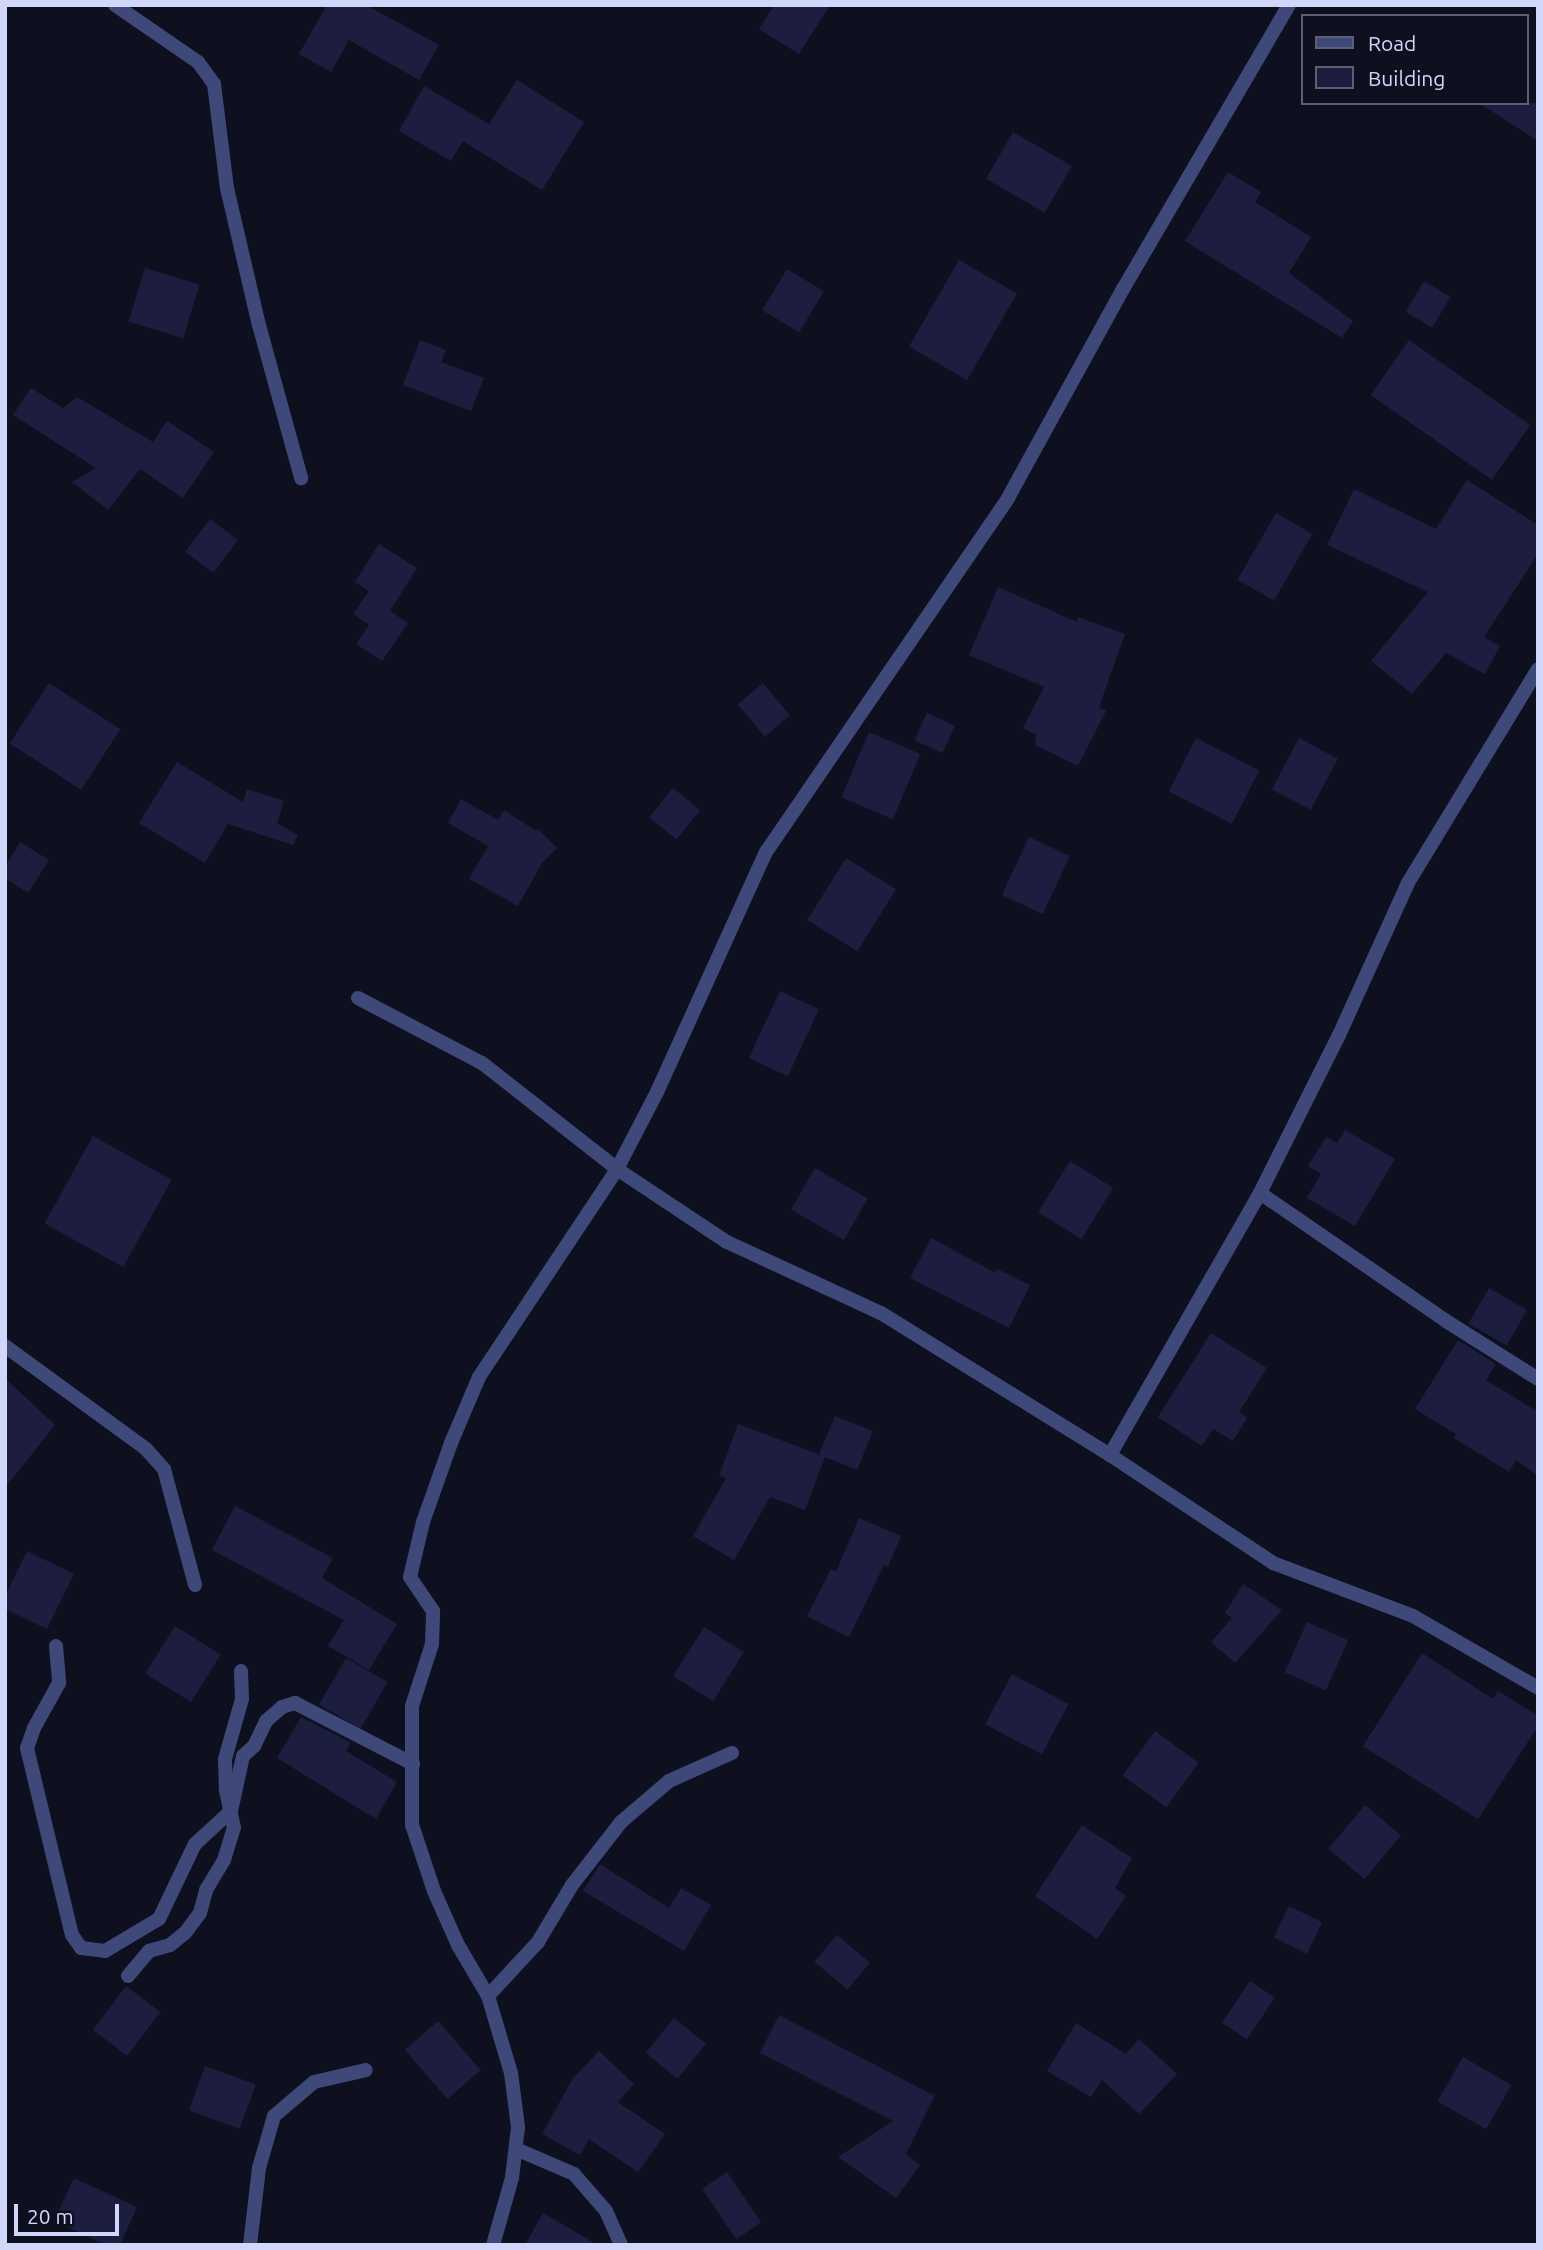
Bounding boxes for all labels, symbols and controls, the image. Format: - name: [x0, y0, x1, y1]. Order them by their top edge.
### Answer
- legend: [1302, 14, 1529, 105]
- text: Road: [1368, 31, 1416, 55]
- text: Building: [1368, 66, 1445, 90]
- scale bar: [18, 2190, 122, 2234]
- text: 20 m: [27, 2204, 74, 2228]

